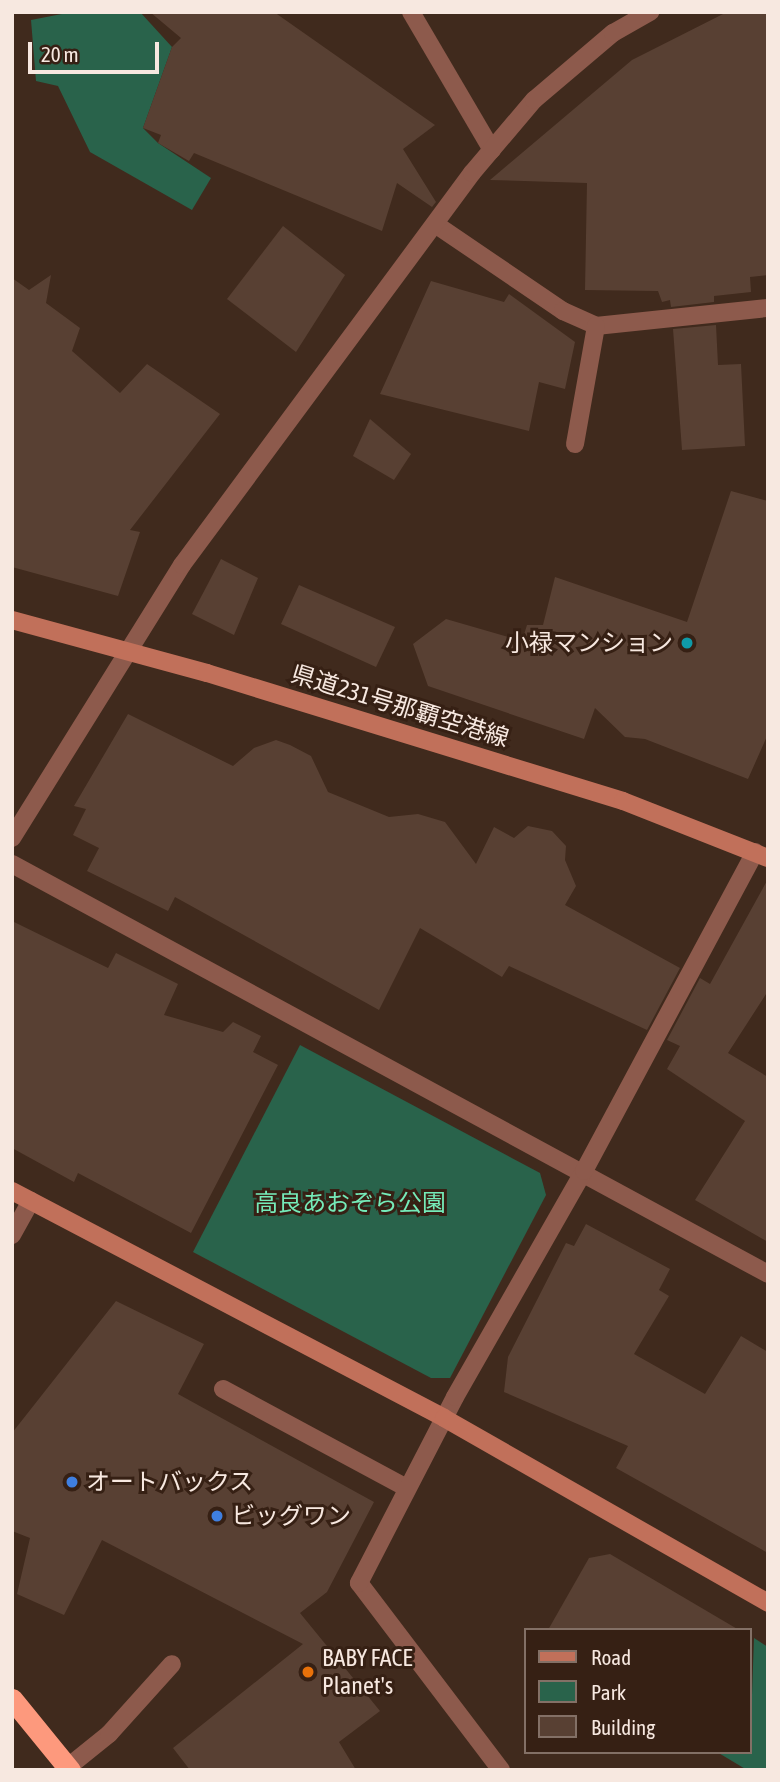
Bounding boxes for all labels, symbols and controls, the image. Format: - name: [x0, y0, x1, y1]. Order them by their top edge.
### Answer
- scale bar: [32, 28, 163, 72]
- text: 20 m: [41, 42, 79, 66]
- place label: 小禄マンション: [505, 629, 673, 657]
- marker: 小禄マンション: [679, 635, 695, 651]
- street label: 県道231号那覇空港線: [288, 659, 512, 753]
- park label: 高良あおぞら公園: [254, 1189, 446, 1217]
- place label: オートバックス: [86, 1468, 254, 1496]
- marker: オートバックス: [64, 1474, 80, 1490]
- place label: ビッグワン: [231, 1502, 351, 1530]
- marker: ビッグワン: [209, 1508, 225, 1524]
- legend: [524, 1628, 752, 1754]
- place label: BABY FACE Planet's: [322, 1644, 412, 1700]
- text: Road: [591, 1645, 631, 1669]
- marker: BABY FACE Planet's: [300, 1664, 316, 1680]
- text: Park: [591, 1680, 626, 1704]
- text: Building: [591, 1715, 655, 1739]

